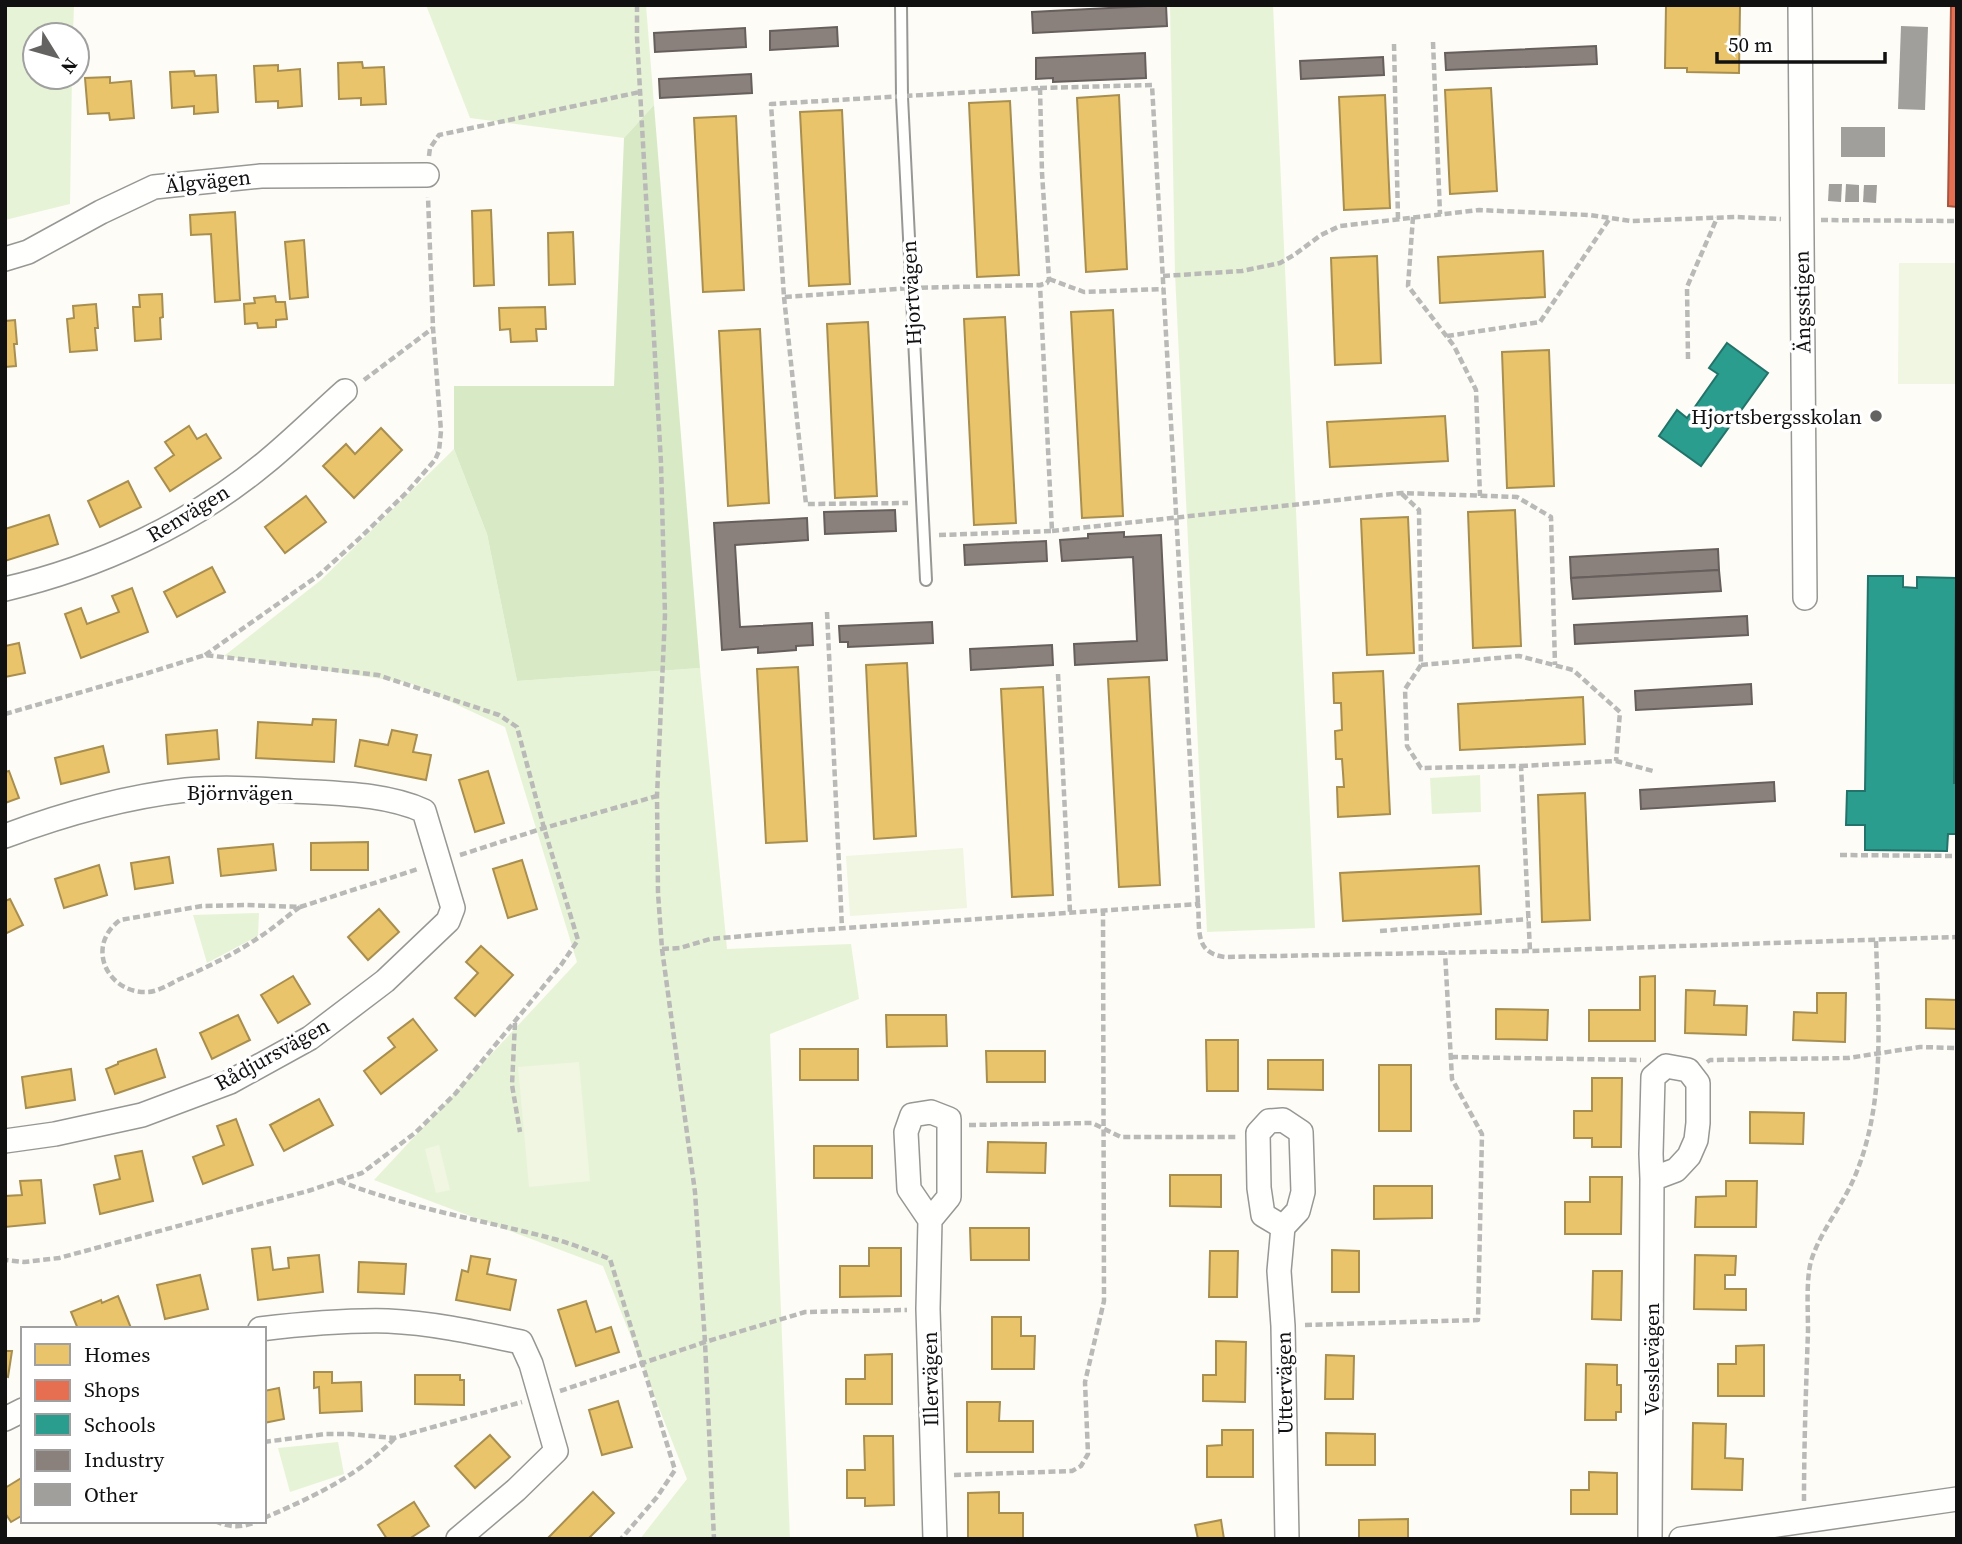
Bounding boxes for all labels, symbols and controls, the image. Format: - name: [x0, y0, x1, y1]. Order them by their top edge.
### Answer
- north arrow: [21, 21, 91, 91]
- scale bar: [1717, 21, 1885, 65]
- text: 50 m: [1728, 30, 1773, 59]
- text: N: [55, 53, 84, 80]
- street label: Älgvägen: [164, 162, 252, 200]
- street label: Hjortvägen: [894, 240, 928, 346]
- street label: Ängsstigen: [1787, 250, 1817, 354]
- place label: Hjortsbergsskolan: [1691, 402, 1862, 431]
- marker: Hjortsbergsskolan: [1868, 408, 1884, 424]
- street label: Renvägen: [141, 477, 235, 549]
- street label: Björnvägen: [187, 778, 293, 807]
- street label: Rådjursvägen: [209, 1010, 335, 1097]
- street label: Vesslevägen: [1637, 1302, 1666, 1416]
- legend: [21, 1327, 266, 1523]
- street label: Illervägen: [915, 1331, 945, 1427]
- street label: Uttervägen: [1269, 1331, 1299, 1435]
- text: Homes: [84, 1340, 150, 1369]
- text: Shops: [84, 1375, 140, 1404]
- text: Schools: [84, 1410, 156, 1439]
- text: Industry: [84, 1445, 164, 1474]
- text: Other: [84, 1480, 138, 1509]

